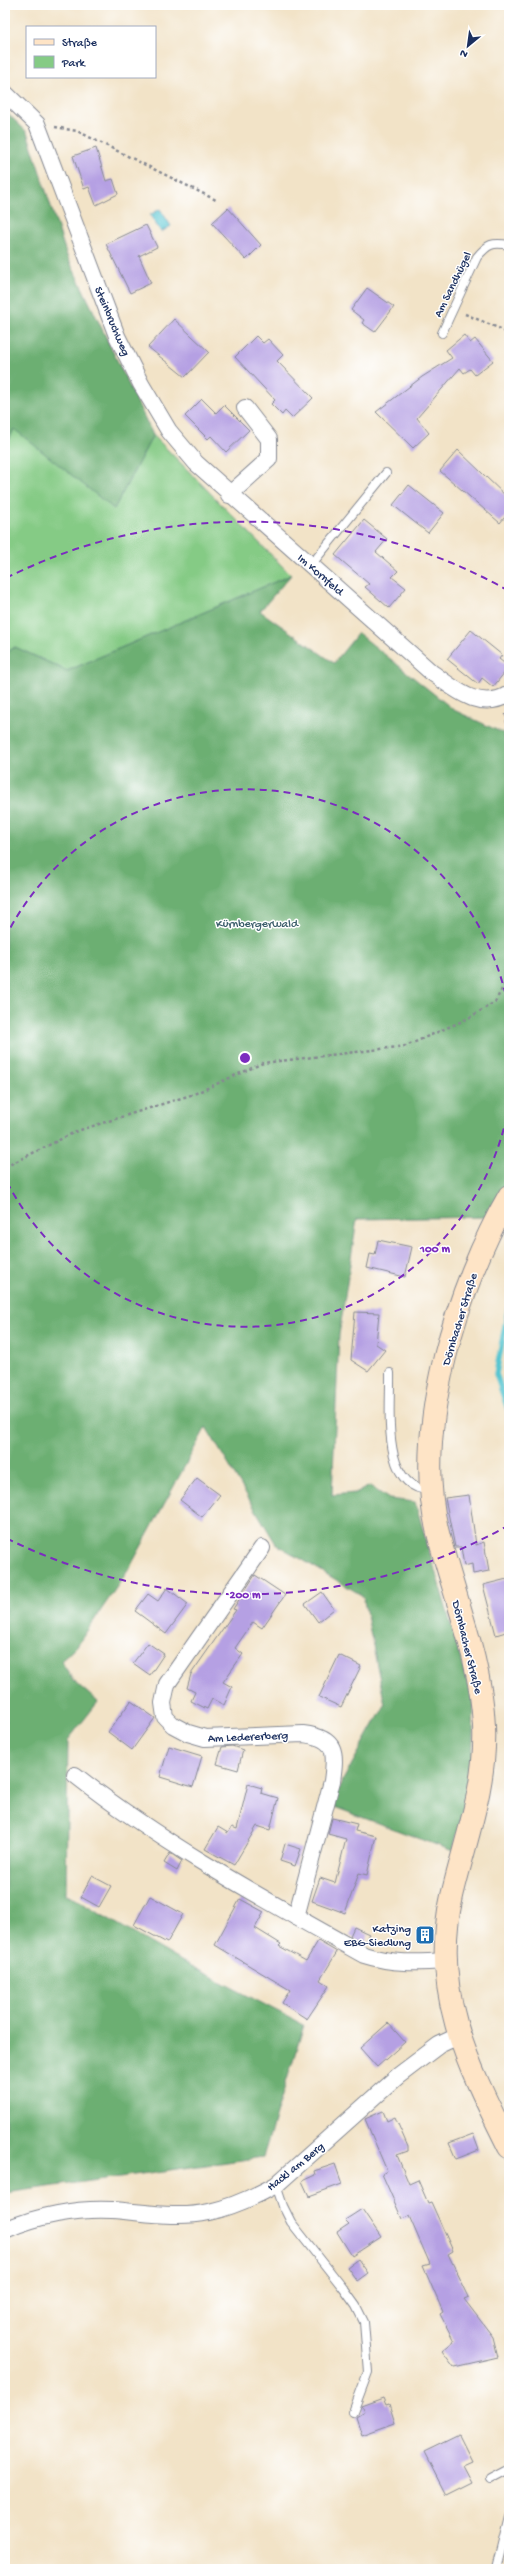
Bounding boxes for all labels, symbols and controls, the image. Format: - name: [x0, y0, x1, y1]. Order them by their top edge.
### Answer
- legend: [26, 26, 156, 78]
- north arrow: [448, 26, 488, 66]
- text: Straße: [62, 37, 98, 51]
- text: N: [458, 46, 470, 60]
- text: Park: [61, 57, 87, 71]
- street label: Am Sandhügel: [432, 250, 476, 320]
- street label: Steinbruchweg: [90, 285, 132, 359]
- street label: Im Kornfeld: [294, 552, 346, 600]
- park label: Kürnbergerwald: [216, 918, 299, 932]
- centre of rings: [238, 1051, 252, 1065]
- text: 100 m: [419, 1243, 450, 1257]
- street label: Dörnbacher Straße: [440, 1271, 482, 1368]
- text: 200 m: [230, 1589, 261, 1603]
- street label: Dörnbacher Straße: [447, 1598, 485, 1696]
- street label: Am Ledererberg: [208, 1730, 289, 1746]
- place label: Katzing EBG-Siedlung: [344, 1923, 411, 1951]
- building icon: Katzing EBG-Siedlung: [414, 1924, 436, 1946]
- street label: Hackl am Berg: [265, 2140, 328, 2195]

